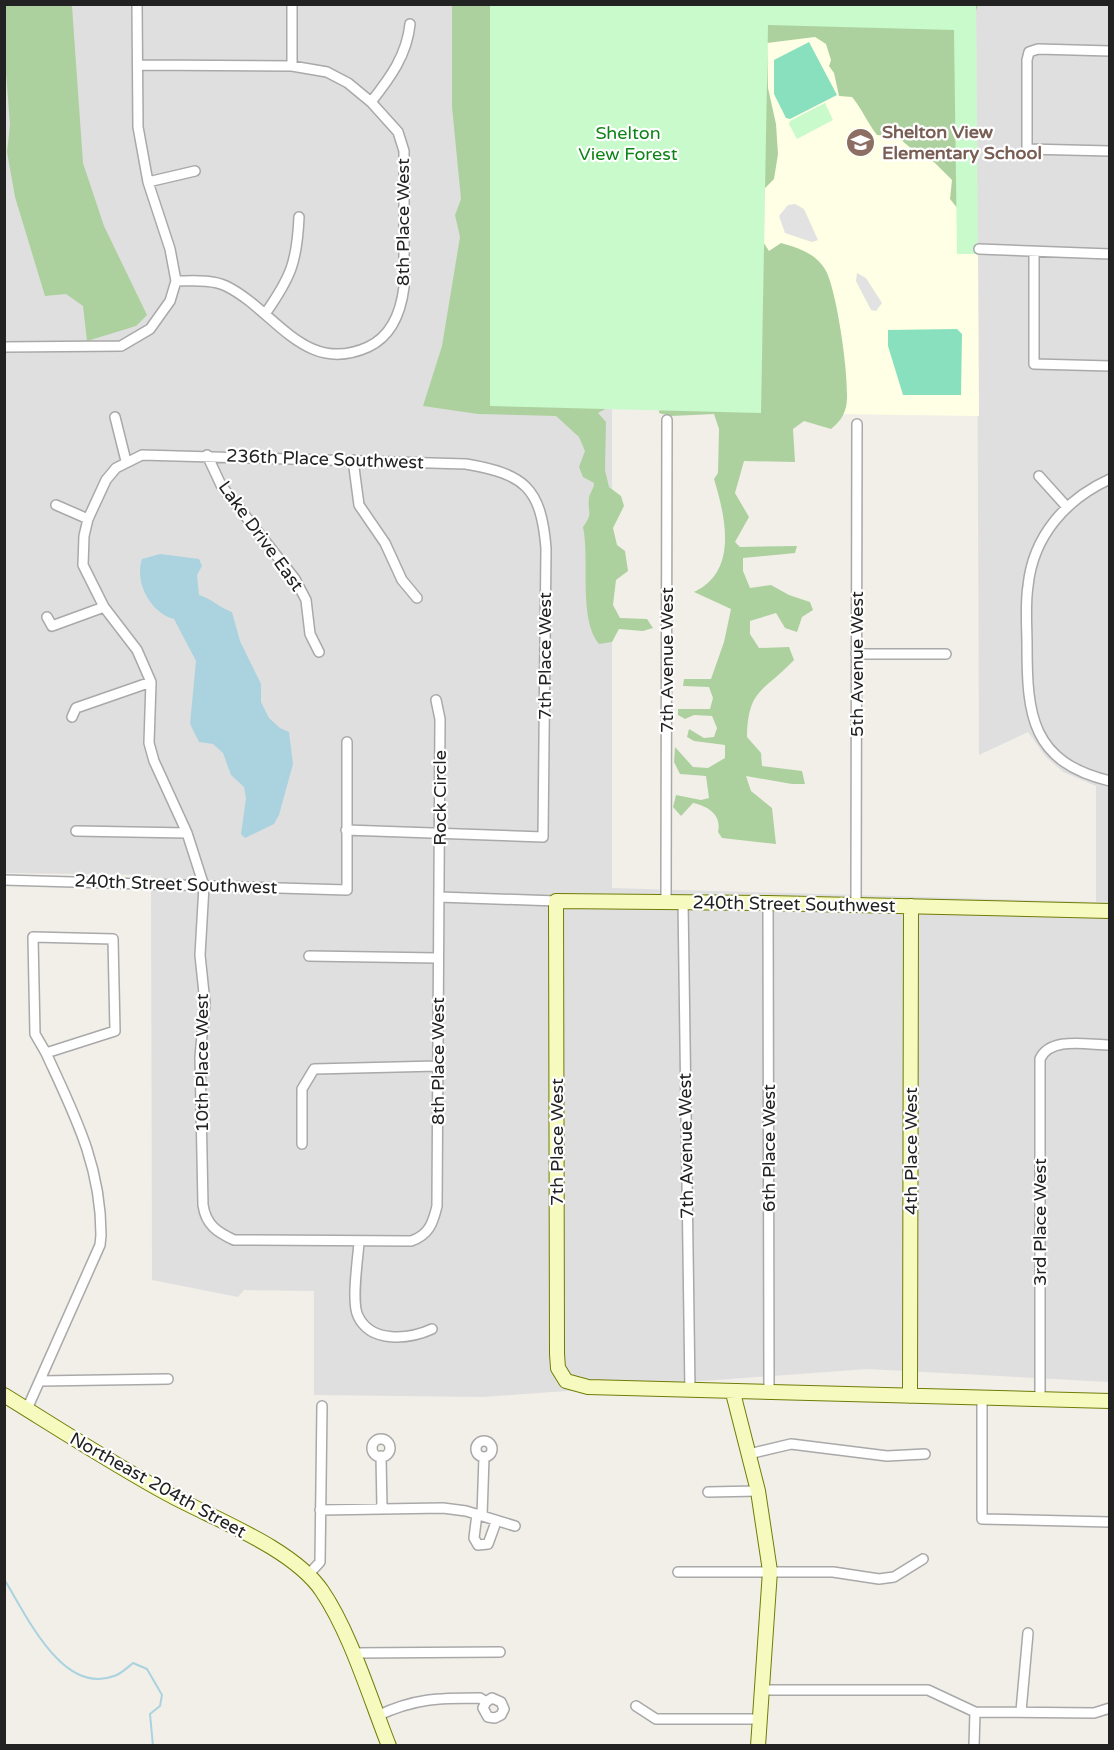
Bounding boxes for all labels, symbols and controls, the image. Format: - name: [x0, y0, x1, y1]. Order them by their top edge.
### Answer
- place label: Shelton View Elementary School: [882, 121, 1042, 164]
- park label: Shelton View Forest: [578, 122, 678, 165]
- school or university icon: Shelton View Elementary School: [845, 126, 877, 158]
- street label: 8th Place West: [392, 158, 414, 286]
- street label: 236th Place Southwest: [226, 445, 424, 473]
- street label: Lake Drive East: [214, 477, 308, 596]
- street label: 7th Avenue West: [656, 587, 678, 733]
- street label: 5th Avenue West: [846, 591, 868, 737]
- street label: 7th Place West: [534, 592, 556, 720]
- street label: Rock Circle: [429, 750, 451, 846]
- street label: 240th Street Southwest: [74, 869, 278, 899]
- street label: 240th Street Southwest: [692, 891, 896, 917]
- street label: 10th Place West: [191, 993, 213, 1133]
- street label: 8th Place West: [427, 997, 449, 1125]
- street label: 7th Avenue West: [674, 1073, 698, 1219]
- street label: 7th Place West: [546, 1078, 568, 1206]
- street label: 6th Place West: [758, 1084, 780, 1212]
- street label: 4th Place West: [900, 1087, 922, 1215]
- street label: 3rd Place West: [1029, 1158, 1051, 1286]
- street label: Northeast 204th Street: [66, 1427, 250, 1543]

